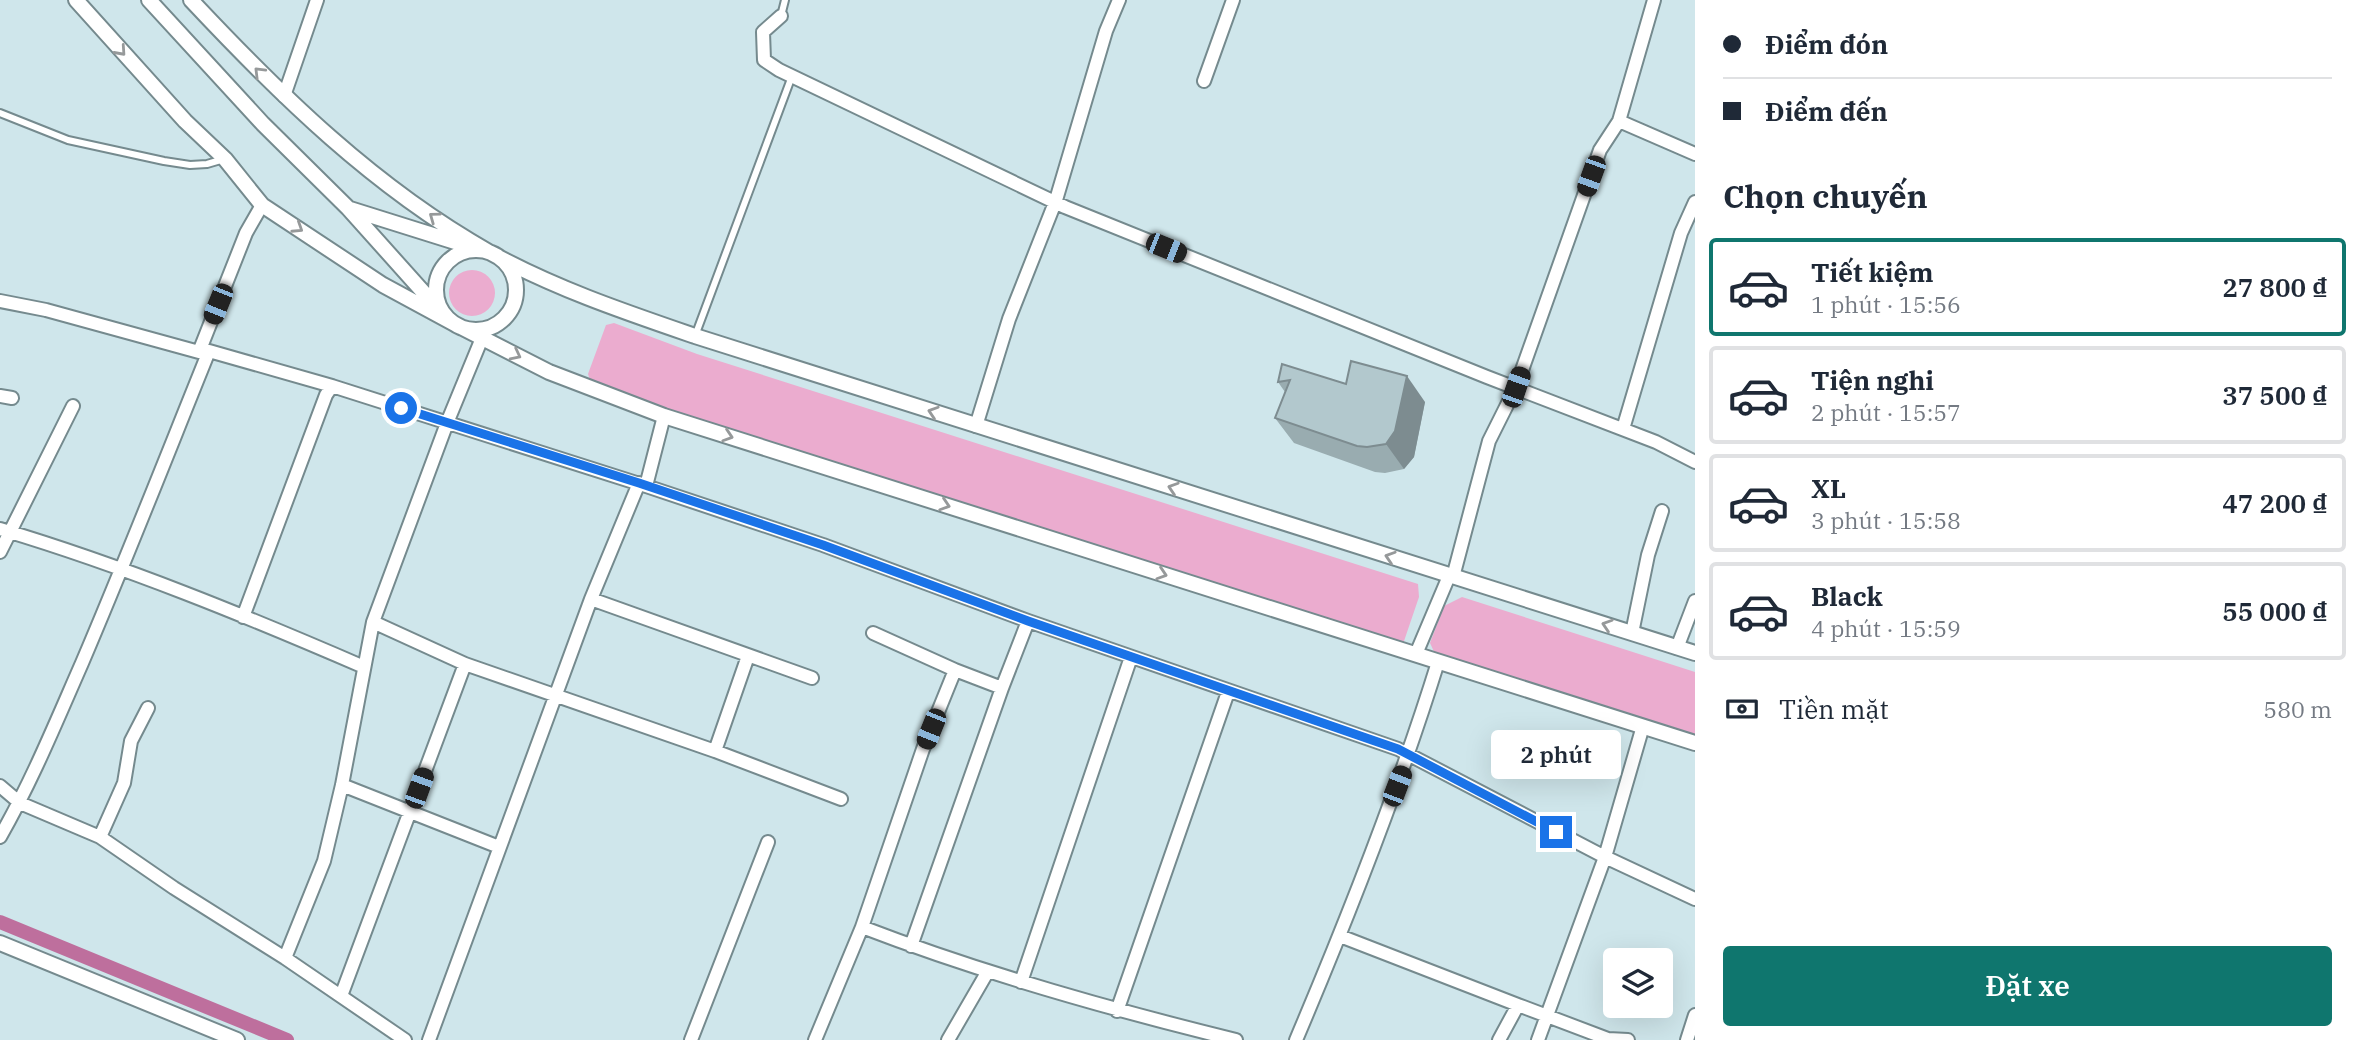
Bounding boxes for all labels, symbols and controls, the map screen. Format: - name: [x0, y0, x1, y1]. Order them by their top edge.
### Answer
- text: Điểm đón: [1765, 27, 1888, 61]
- one-way arrow: [113, 43, 125, 56]
- one-way arrow: [255, 67, 268, 80]
- text: Điểm đến: [1765, 94, 1888, 128]
- car: [1574, 153, 1609, 199]
- text: Chọn chuyến: [1723, 175, 1928, 217]
- one-way arrow: [429, 213, 442, 226]
- one-way arrow: [291, 220, 304, 233]
- car: [1143, 230, 1190, 266]
- text: Tiết kiệm: [1811, 255, 1933, 289]
- icon: car: [1727, 256, 1790, 319]
- text: 27 800 ₫: [2222, 270, 2328, 304]
- car: [201, 281, 236, 327]
- text: 1 phút · 15:56: [1811, 289, 1961, 319]
- one-way arrow: [509, 346, 521, 360]
- text: Tiện nghi: [1811, 363, 1934, 397]
- car: [1500, 364, 1533, 410]
- icon: car: [1727, 364, 1790, 427]
- text: 37 500 ₫: [2222, 378, 2328, 412]
- route start: [385, 392, 417, 424]
- text: 2 phút · 15:57: [1811, 397, 1961, 427]
- one-way arrow: [927, 406, 939, 420]
- one-way arrow: [722, 428, 734, 443]
- text: XL: [1811, 471, 1846, 505]
- icon: car: [1727, 472, 1790, 535]
- one-way arrow: [1167, 482, 1180, 496]
- text: 47 200 ₫: [2222, 486, 2328, 520]
- one-way arrow: [938, 497, 950, 511]
- text: 3 phút · 15:58: [1811, 505, 1961, 535]
- one-way arrow: [1384, 550, 1396, 565]
- one-way arrow: [1155, 565, 1167, 580]
- text: Black: [1811, 579, 1883, 613]
- icon: car: [1727, 580, 1790, 643]
- text: 55 000 ₫: [2222, 594, 2328, 628]
- text: 4 phút · 15:59: [1811, 613, 1961, 643]
- one-way arrow: [1601, 619, 1613, 634]
- icon: cash: [1723, 690, 1761, 728]
- text: Tiền mặt: [1779, 692, 1889, 726]
- text: 580 m: [2263, 694, 2332, 724]
- car: [914, 706, 949, 752]
- callout: 2 phút: [1491, 730, 1621, 780]
- text: 2 phút: [1520, 739, 1592, 769]
- car: [1380, 763, 1415, 809]
- car: [402, 765, 437, 811]
- route end: [1540, 816, 1572, 848]
- button: Đặt xe: [1723, 946, 2332, 1026]
- map controls: [1603, 948, 1673, 1018]
- button: layers: [1603, 948, 1673, 1018]

